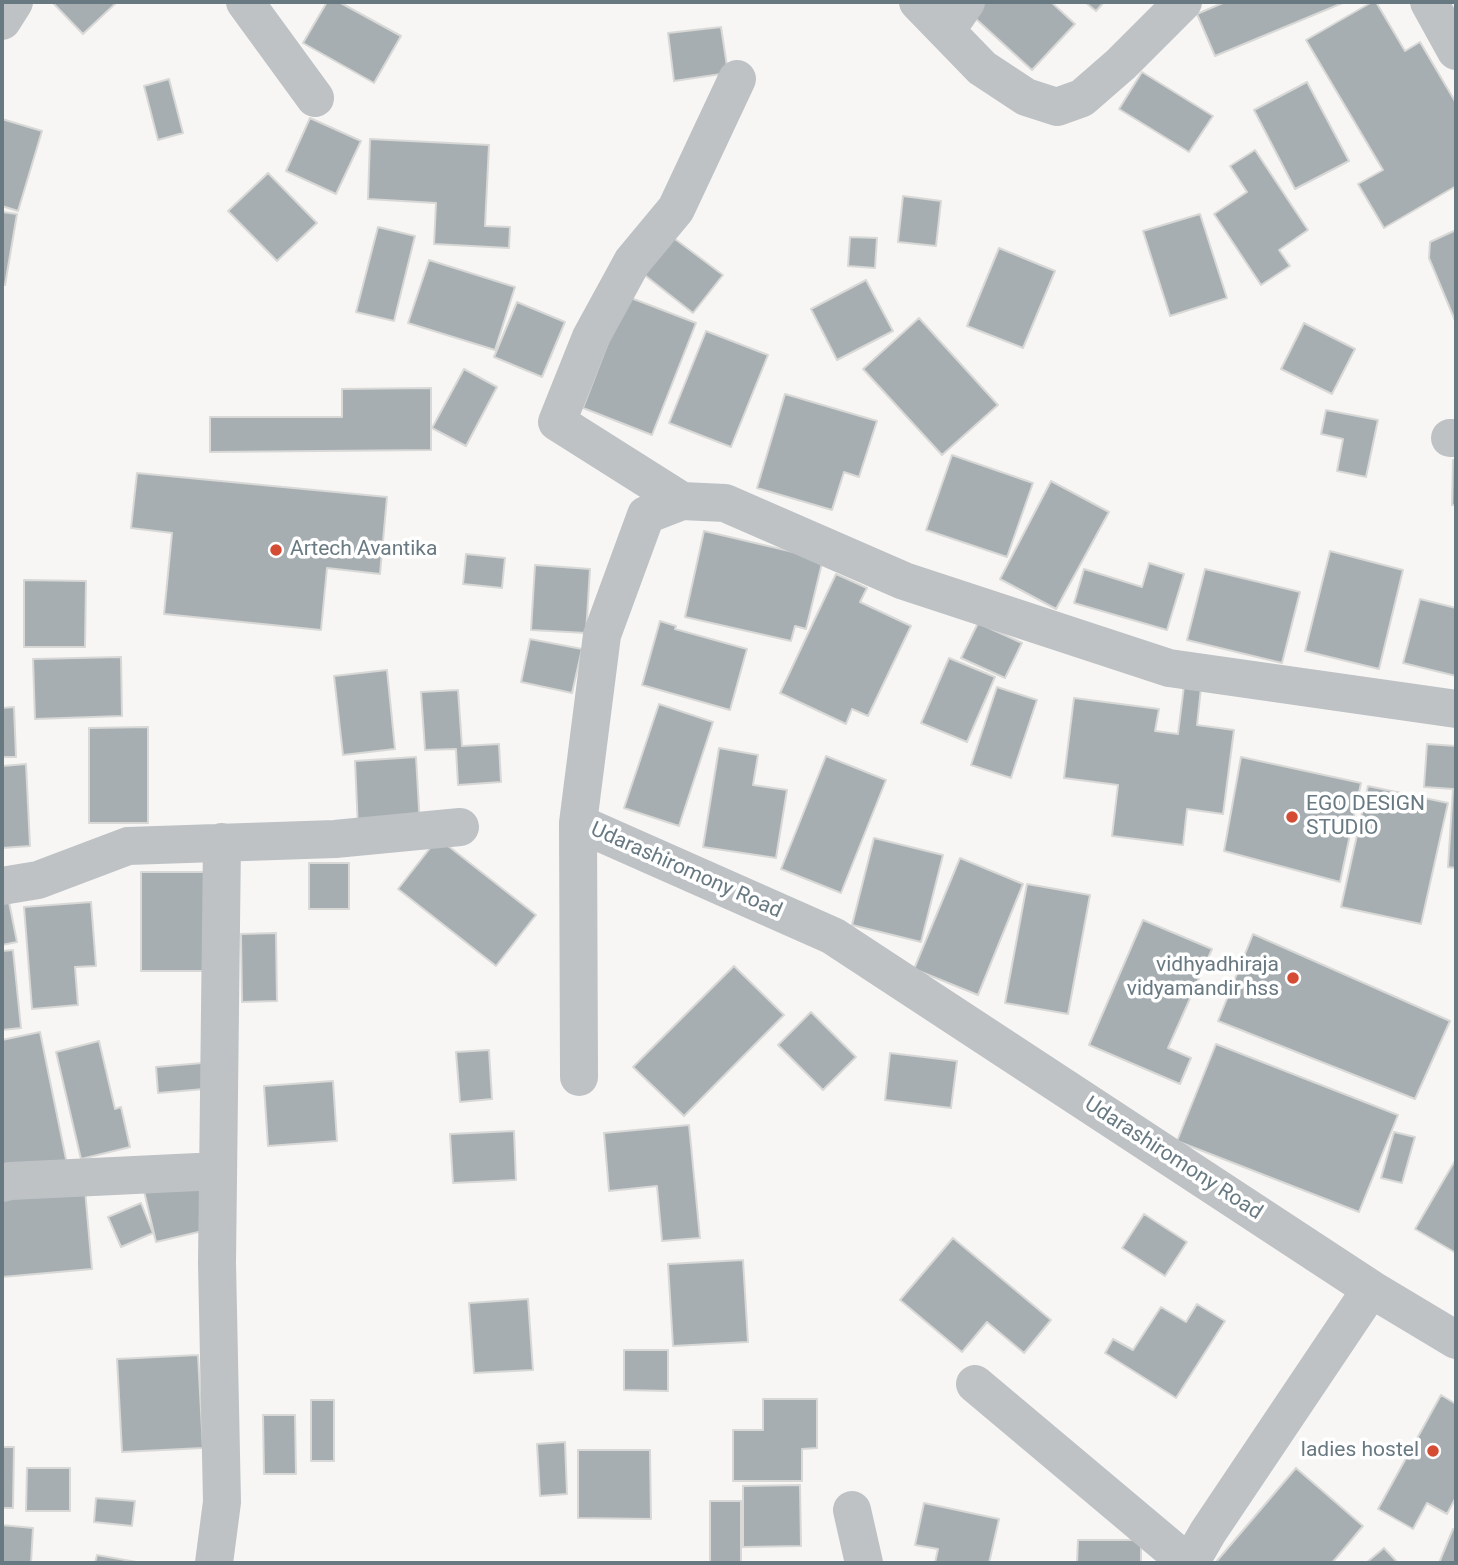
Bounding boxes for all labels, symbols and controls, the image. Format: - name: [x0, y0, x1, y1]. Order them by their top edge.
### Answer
- place label: Artech Avantika: [290, 537, 437, 563]
- marker: Artech Avantika: [268, 542, 284, 558]
- place label: EGO DESIGN STUDIO: [1306, 792, 1425, 842]
- marker: EGO DESIGN STUDIO: [1284, 809, 1300, 825]
- street label: Udarashiromony Road: [586, 817, 786, 925]
- place label: vidhyadhiraja vidyamandir hss: [1127, 953, 1279, 1003]
- marker: vidhyadhiraja vidyamandir hss: [1285, 970, 1301, 986]
- street label: Udarashiromony Road: [1079, 1092, 1267, 1226]
- place label: ladies hostel: [1301, 1438, 1419, 1464]
- marker: ladies hostel: [1425, 1443, 1441, 1459]

